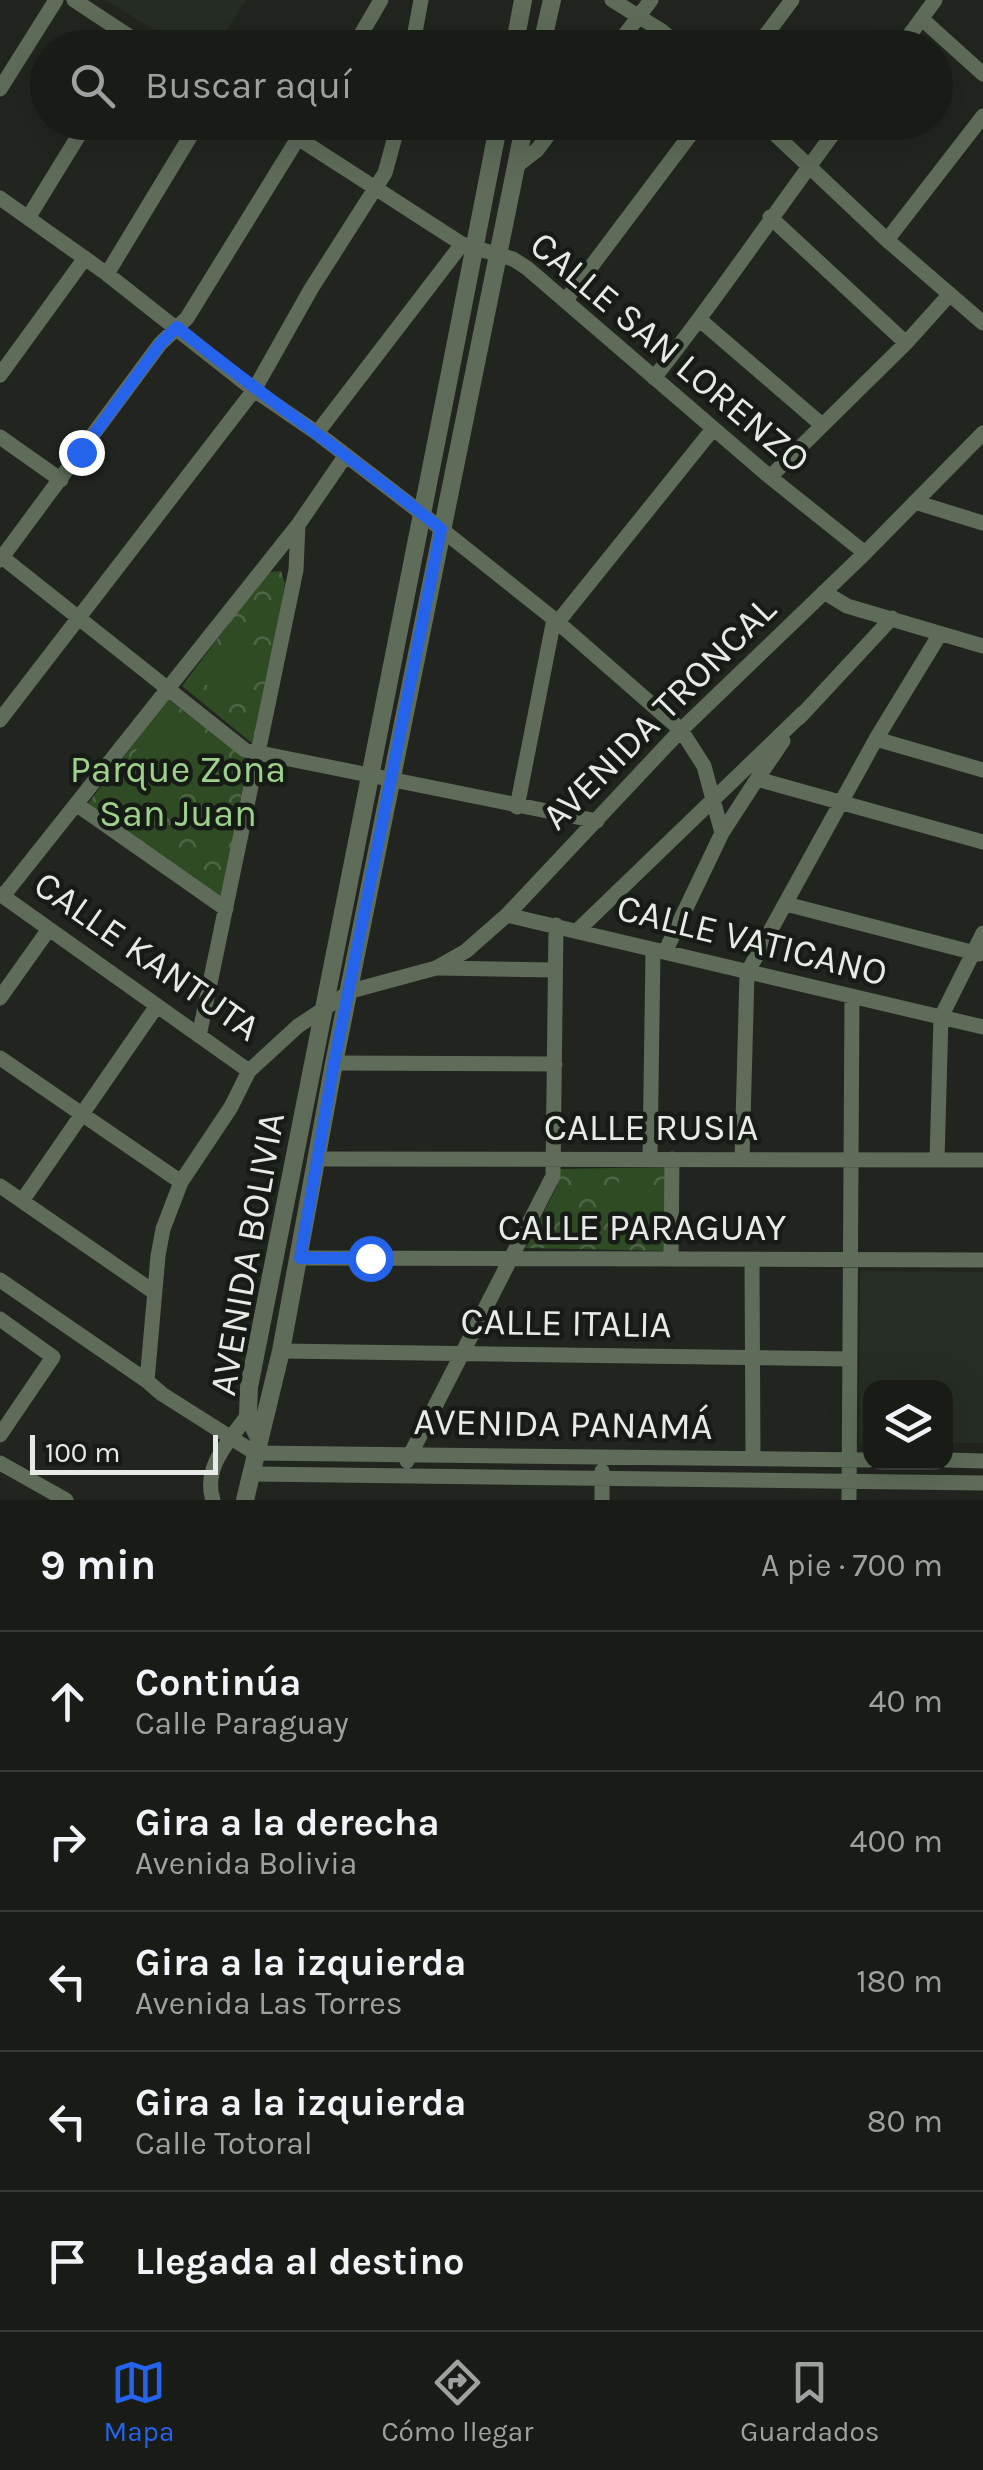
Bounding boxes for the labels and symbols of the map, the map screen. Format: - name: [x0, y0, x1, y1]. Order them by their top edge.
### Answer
- street label: CALLE SAN LORENZO: [521, 222, 819, 482]
- route end: [59, 430, 105, 476]
- street label: AVENIDA TRONCAL: [533, 587, 785, 839]
- park label: Parque Zona San Juan: [70, 747, 286, 836]
- street label: CALLE KANTUTA: [26, 862, 268, 1050]
- street label: CALLE VATICANO: [612, 885, 892, 995]
- street label: CALLE RUSIA: [544, 1105, 758, 1150]
- street label: AVENIDA BOLIVIA: [200, 1109, 294, 1399]
- street label: CALLE PARAGUAY: [498, 1205, 786, 1250]
- route start: [348, 1236, 394, 1282]
- street label: CALLE ITALIA: [460, 1299, 672, 1347]
- street label: AVENIDA PANAMÁ: [413, 1398, 713, 1449]
- scale bar: [30, 1430, 218, 1474]

